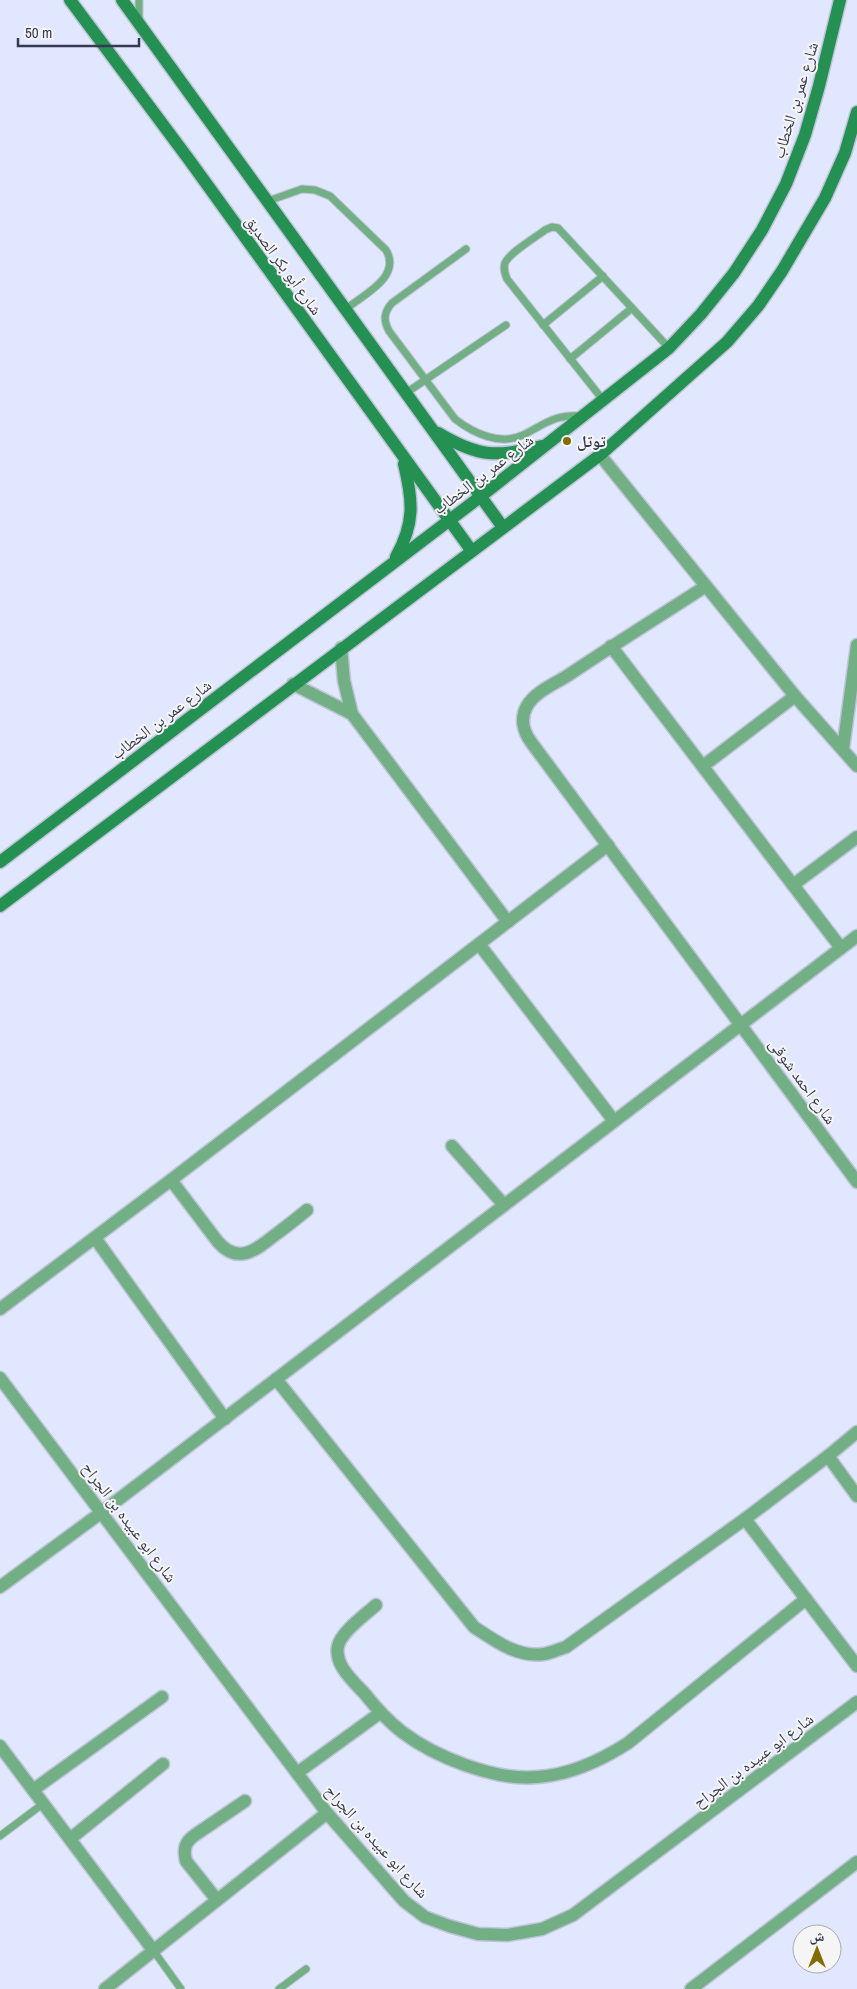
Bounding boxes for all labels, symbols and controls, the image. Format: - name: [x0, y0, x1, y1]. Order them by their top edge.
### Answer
- scale bar: [18, 15, 139, 47]
- text: 50 m: [25, 22, 52, 43]
- street label: شارع عمر بن الخطاب: [767, 39, 823, 161]
- street label: شارع أبو بكر الصديق: [240, 211, 328, 319]
- street label: شارع عمر بن الخطاب: [428, 429, 538, 519]
- place label: توتل: [577, 430, 606, 452]
- marker: توتل: [561, 435, 573, 447]
- street label: شارع عمر بن الخطاب: [106, 674, 216, 764]
- street label: شارع احمد شوقى: [764, 1033, 842, 1129]
- street label: شارع ابو عبيده بن الجراح: [77, 1457, 183, 1587]
- street label: شارع ابو عبيده بن الجراح: [688, 1707, 818, 1813]
- street label: شارع ابو عبيده بن الجراح: [320, 1780, 434, 1902]
- north arrow: [792, 1924, 842, 1974]
- text: ش: [810, 1927, 825, 1945]

